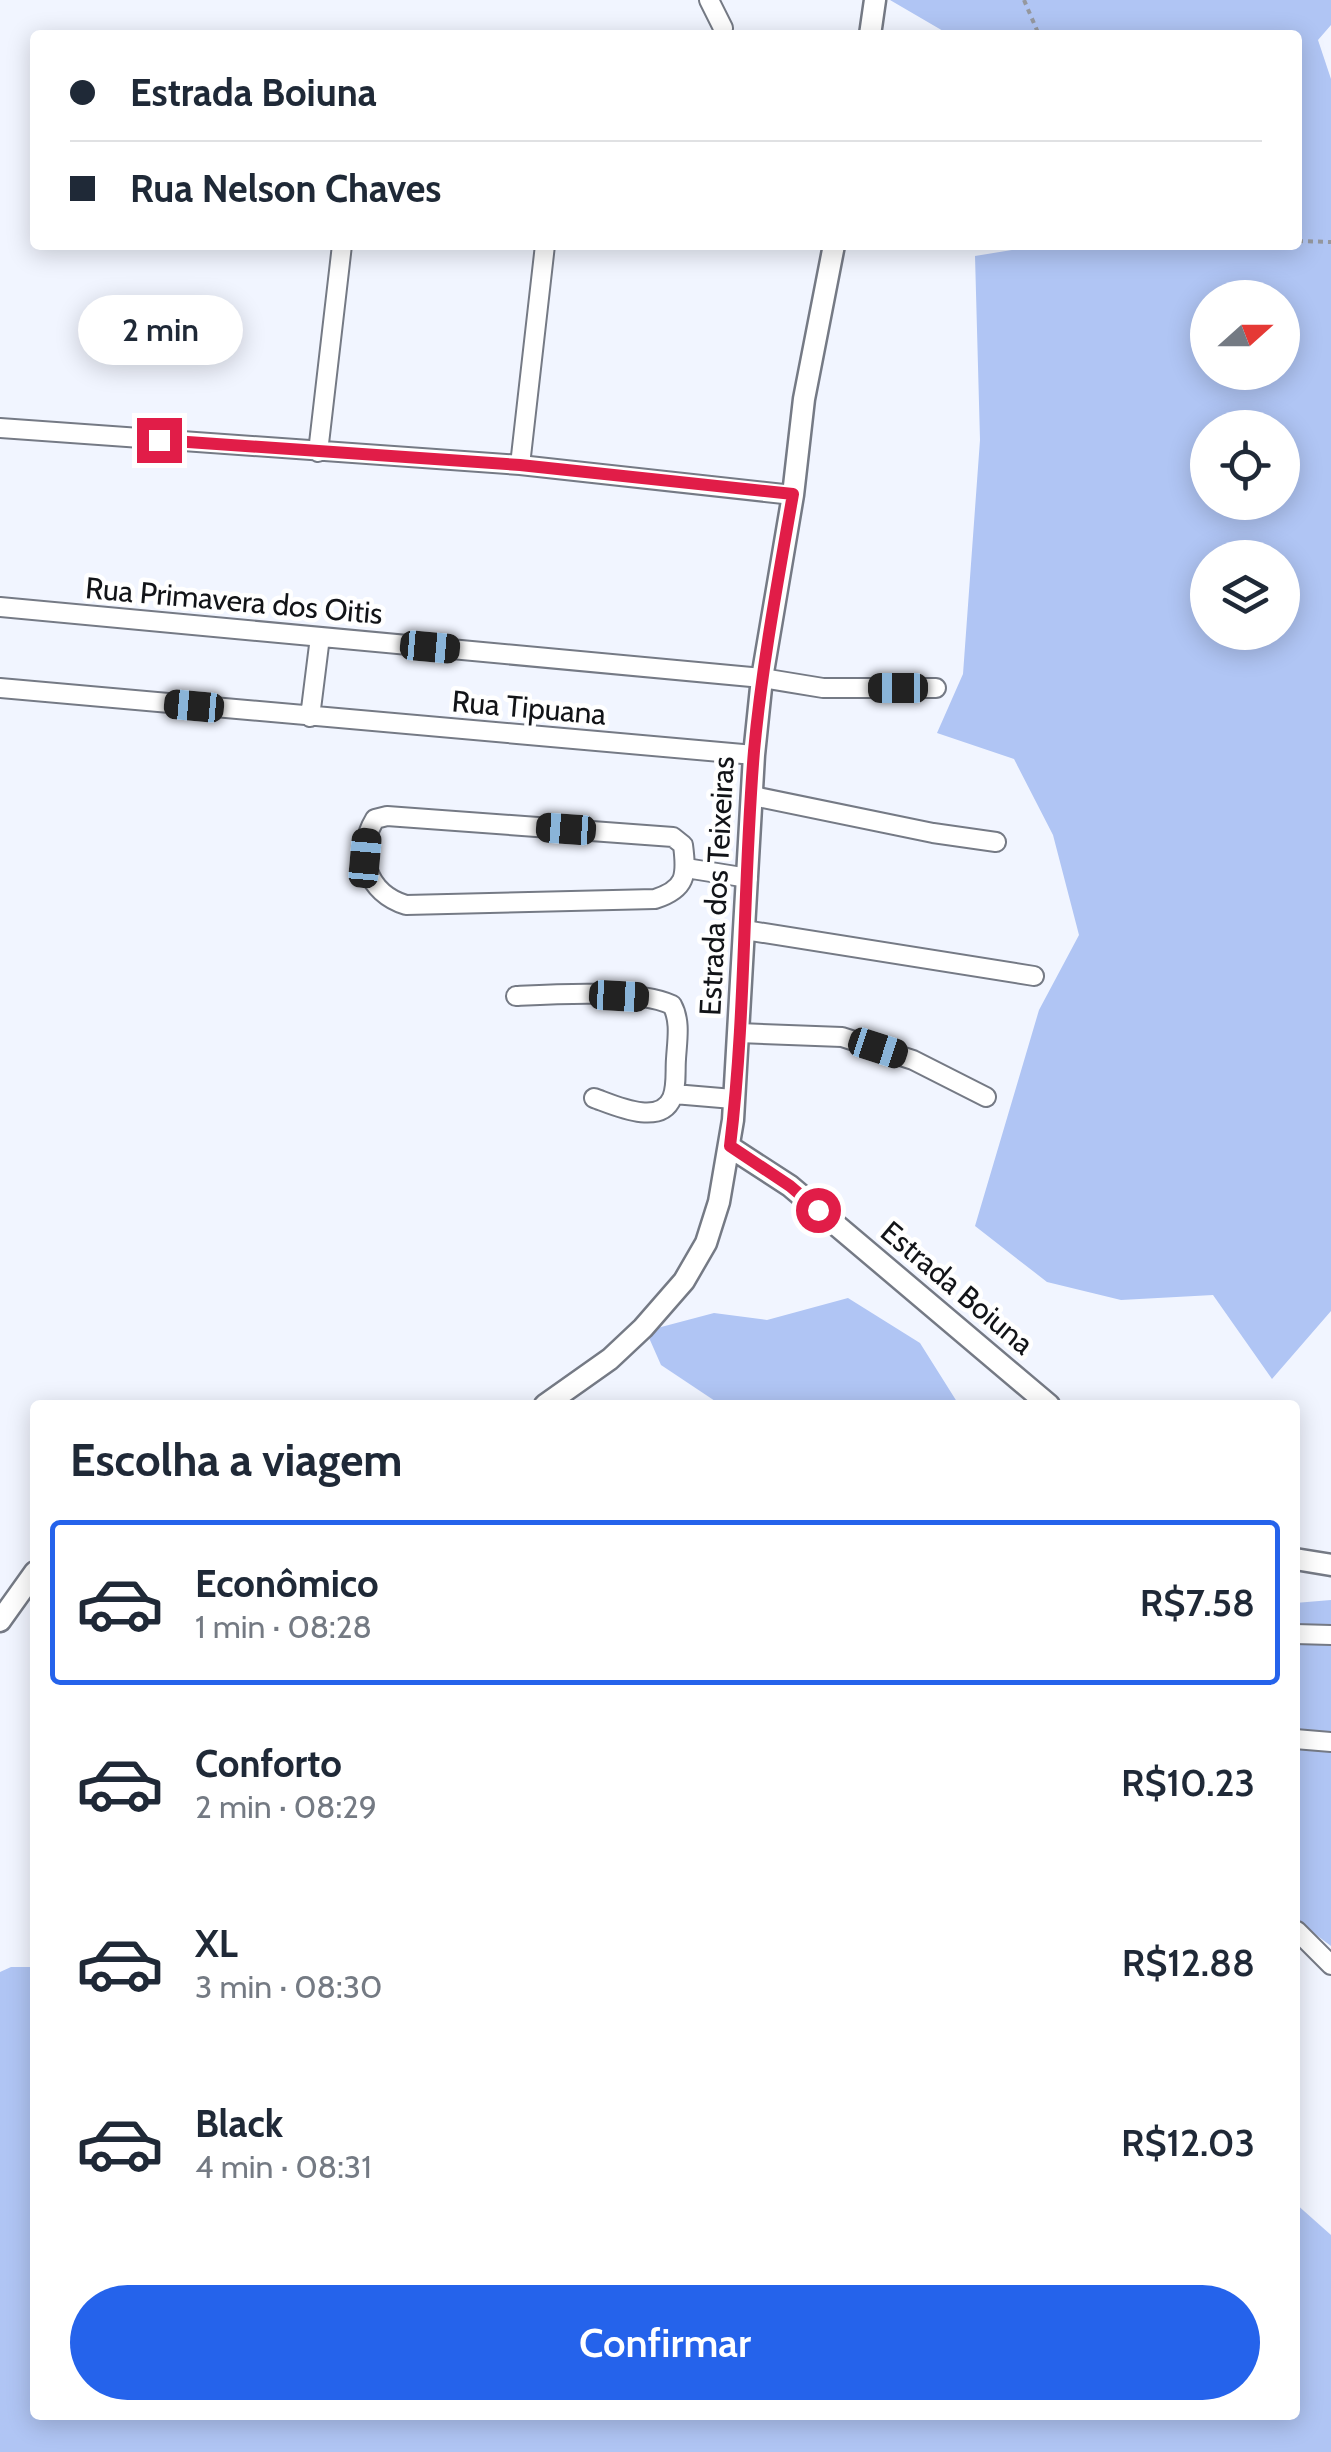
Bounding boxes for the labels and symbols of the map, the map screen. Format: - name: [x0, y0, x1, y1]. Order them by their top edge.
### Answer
- north arrow: [1190, 280, 1300, 390]
- callout: 2 min: [76, 295, 242, 365]
- route end: [137, 418, 182, 463]
- street label: Rua Primavera dos Oitis: [84, 569, 384, 632]
- car: [399, 629, 461, 665]
- car: [868, 673, 928, 703]
- street label: Rua Tipuana: [450, 682, 608, 733]
- car: [163, 688, 225, 724]
- street label: Estrada dos Teixeiras: [691, 755, 742, 1017]
- car: [535, 812, 597, 846]
- car: [347, 827, 383, 889]
- car: [588, 979, 650, 1013]
- car: [845, 1024, 911, 1072]
- route start: [796, 1188, 841, 1233]
- street label: Estrada Boiuna: [873, 1213, 1042, 1363]

